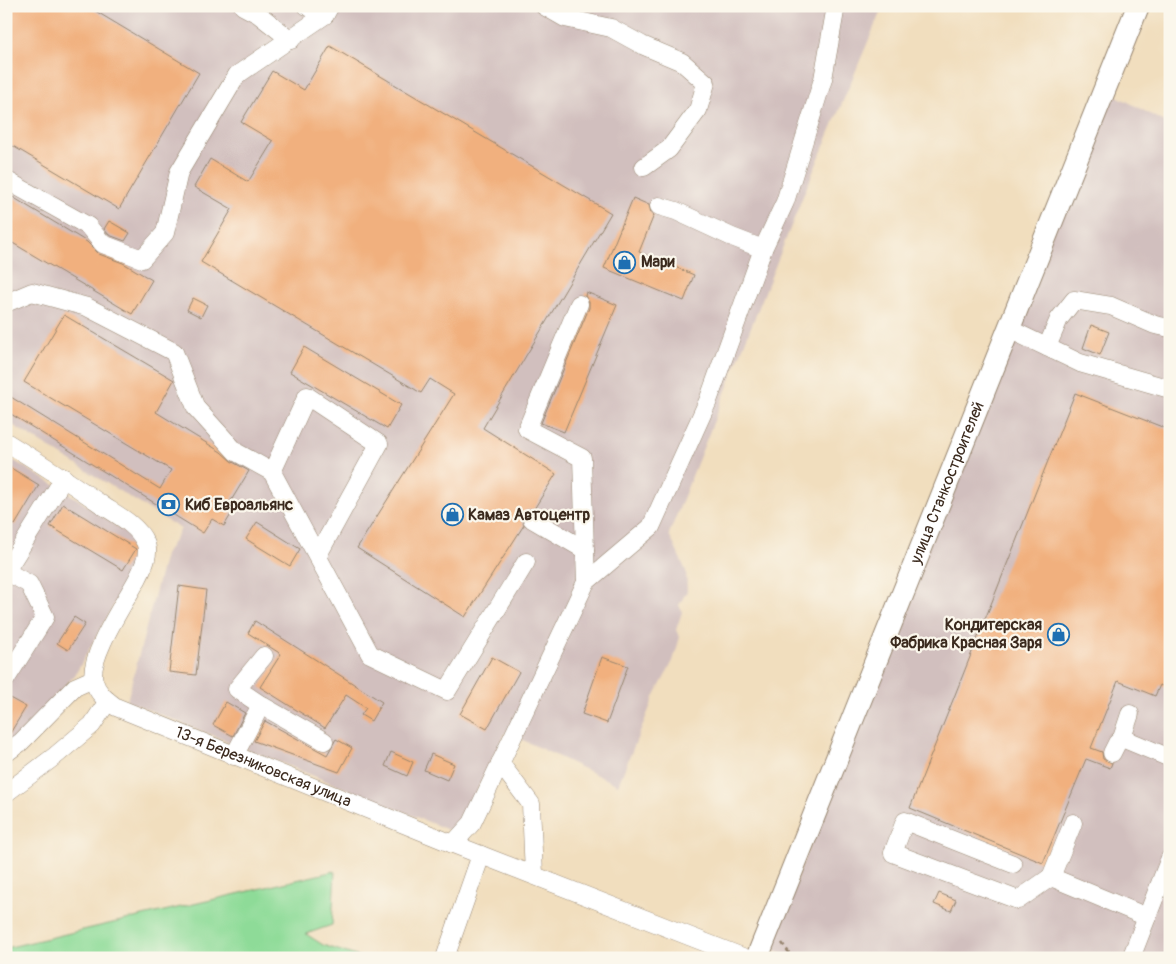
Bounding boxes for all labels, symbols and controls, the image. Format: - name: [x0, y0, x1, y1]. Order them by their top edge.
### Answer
- shop icon: Мари: [613, 250, 637, 274]
- place label: Мари: [641, 252, 676, 272]
- street label: улица Станкостроителей: [906, 399, 989, 567]
- bank icon: Киб Евроальянс: [157, 493, 181, 517]
- place label: Киб Евроальянс: [185, 495, 293, 515]
- shop icon: Камаз Автоцентр: [440, 503, 464, 527]
- place label: Камаз Автоцентр: [468, 505, 591, 525]
- place label: Кондитерская Фабрика Красная Заря: [889, 615, 1042, 653]
- shop icon: Кондитерская Фабрика Красная Заря: [1046, 622, 1070, 646]
- street label: 13-я Березниковская улица: [172, 722, 354, 812]

